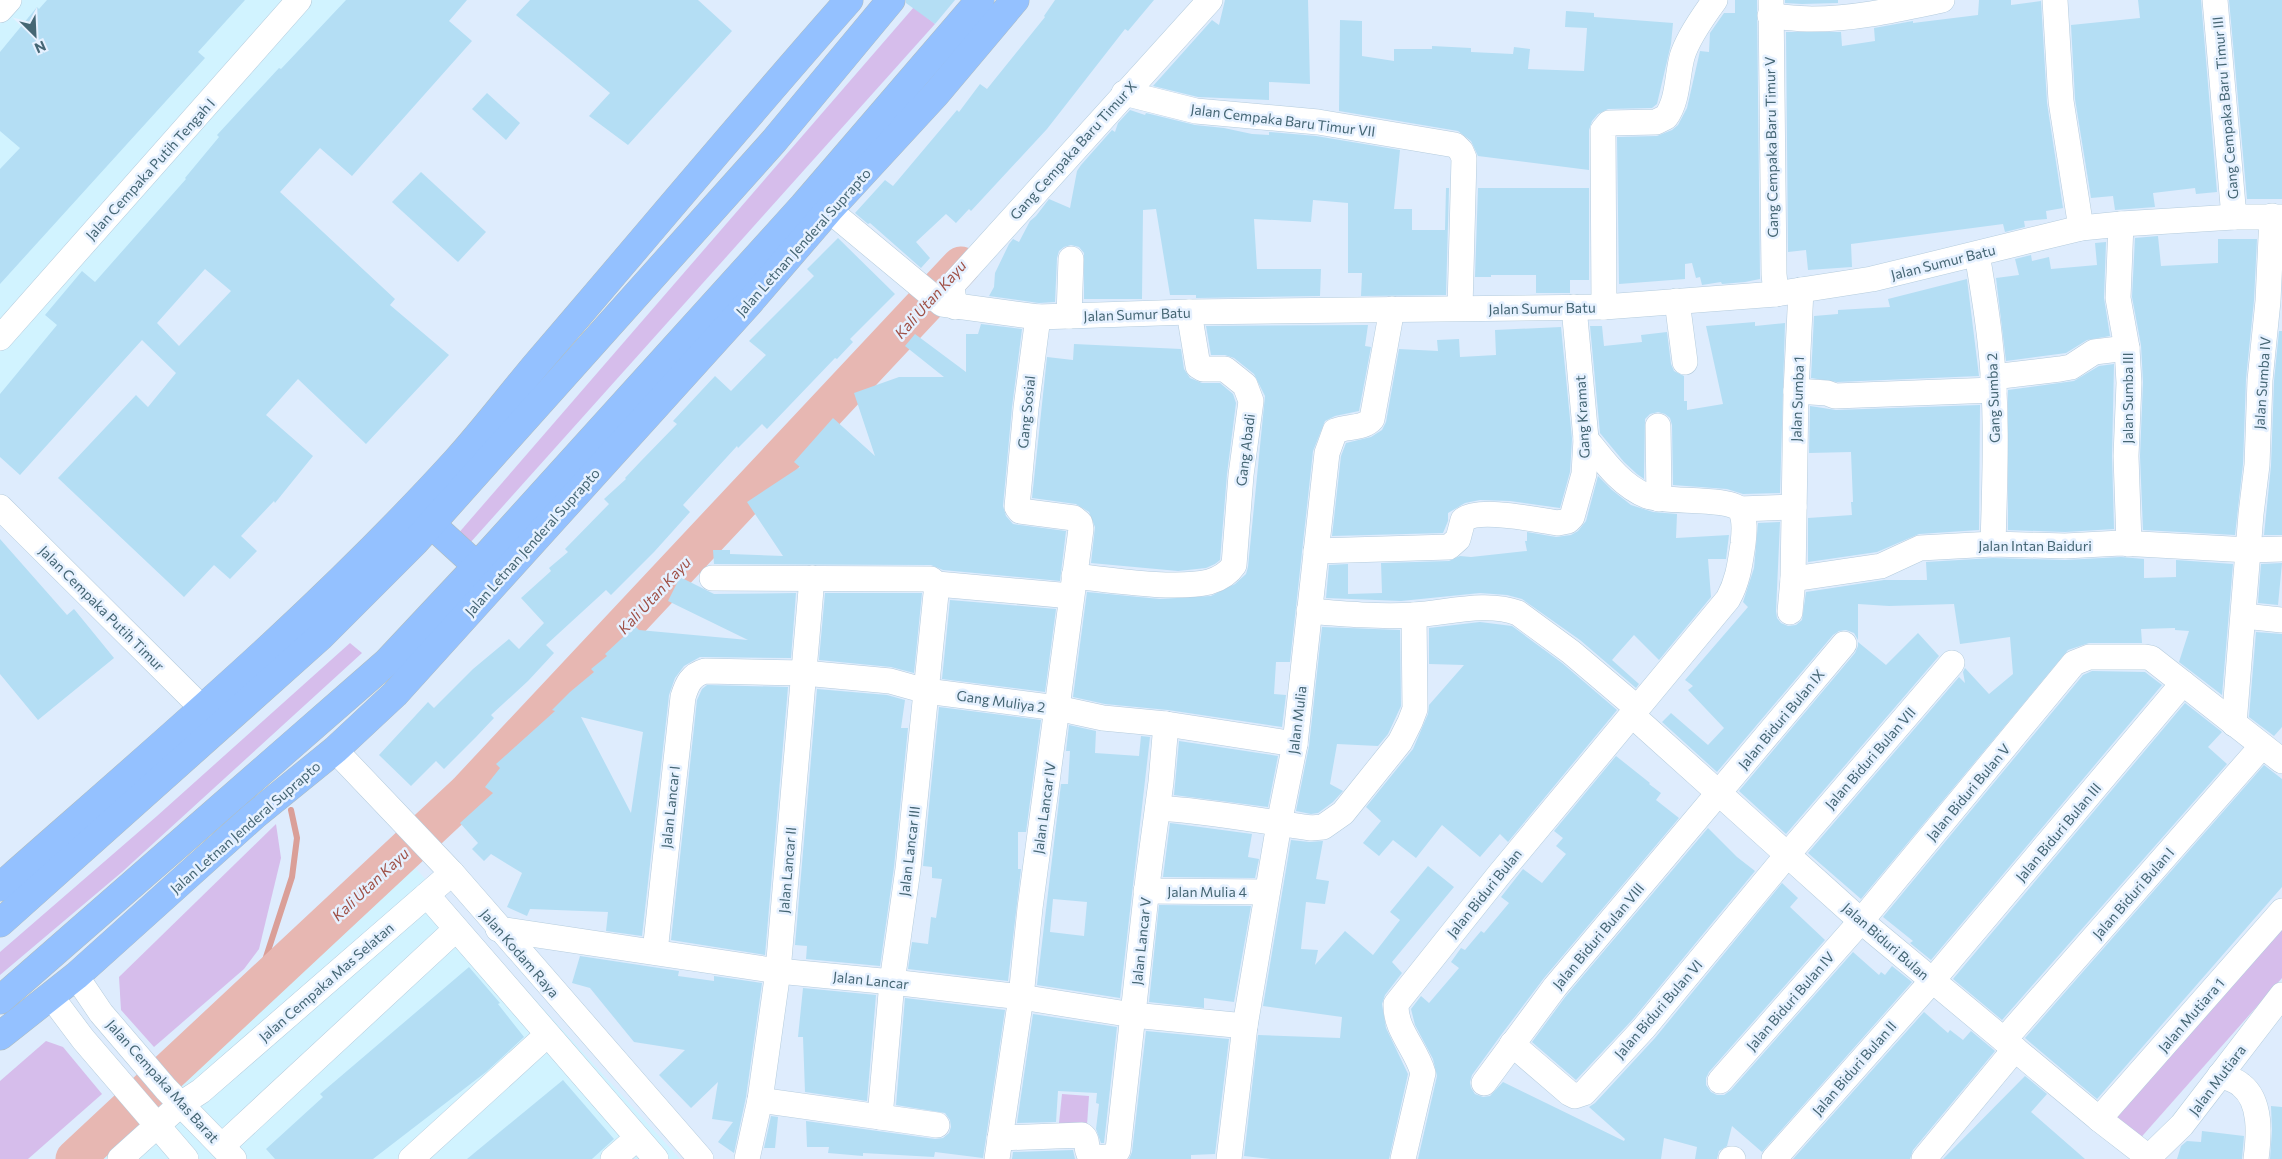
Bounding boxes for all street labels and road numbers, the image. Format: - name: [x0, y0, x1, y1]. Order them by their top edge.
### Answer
- street label: Gang Cempaka Baru Timur III: [2209, 16, 2241, 200]
- street label: Gang Cempaka Baru Timur V: [1761, 56, 1781, 238]
- street label: Gang Cempaka Baru Timur X: [1006, 77, 1140, 223]
- street label: Jalan Cempaka Putih Tengah I: [82, 95, 218, 243]
- street label: Jalan Cempaka Baru Timur VII: [1190, 100, 1376, 140]
- street label: Jalan Letnan Jenderal Suprapto: [732, 164, 874, 320]
- street label: Jalan Sumur Batu: [1889, 241, 1997, 283]
- street label: Jalan Sumur Batu: [1488, 299, 1596, 317]
- street label: Jalan Sumur Batu: [1083, 304, 1191, 324]
- street label: Jalan Sumba IV: [2250, 336, 2274, 430]
- street label: Gang Sumba 2: [1983, 352, 2003, 443]
- street label: Jalan Sumba III: [2119, 352, 2136, 444]
- street label: Jalan Sumba 1: [1787, 356, 1807, 442]
- street label: Gang Sosial: [1014, 375, 1038, 449]
- street label: Gang Kramat: [1571, 375, 1593, 459]
- street label: Gang Abadi: [1232, 413, 1258, 487]
- street label: Jalan Letnan Jenderal Suprapto: [461, 464, 603, 620]
- street label: Jalan Intan Baiduri: [1978, 537, 2092, 554]
- street label: Jalan Cempaka Putih Timur: [36, 542, 168, 674]
- street label: Jalan Biduri Bulan IX: [1734, 666, 1828, 772]
- street label: Jalan Mulia: [1284, 685, 1310, 755]
- street label: Gang Muliya 2: [956, 686, 1047, 716]
- street label: Jalan Biduri Bulan VII: [1821, 704, 1919, 812]
- street label: Jalan Biduri Bulan V: [1922, 740, 2014, 844]
- street label: Jalan Letnan Jenderal Suprapto: [166, 757, 324, 897]
- street label: Jalan Lancar IV: [1029, 761, 1059, 855]
- street label: Jalan Lancar I: [657, 765, 683, 849]
- street label: Jalan Biduri Bulan III: [2012, 779, 2104, 885]
- street label: Jalan Lancar III: [895, 805, 923, 897]
- street label: Jalan Lancar II: [775, 826, 799, 914]
- street label: Jalan Biduri Bulan I: [2089, 844, 2177, 942]
- street label: Jalan Biduri Bulan: [1443, 845, 1525, 941]
- street label: Jalan Biduri Bulan VIII: [1549, 880, 1647, 992]
- street label: Jalan Mulia 4: [1167, 883, 1247, 900]
- street label: Jalan Lancar V: [1128, 896, 1154, 986]
- street label: Jalan Biduri Bulan: [1839, 899, 1933, 983]
- street label: Jalan Kodam Raya: [477, 905, 563, 1001]
- street label: Jalan Cempaka Mas Selatan: [255, 919, 397, 1045]
- street label: Jalan Biduri Bulan IV: [1742, 948, 1838, 1054]
- street label: Jalan Biduri Bulan VI: [1610, 956, 1706, 1062]
- street label: Jalan Lancar: [832, 968, 910, 992]
- street label: Jalan Mutiara 1: [2154, 975, 2228, 1055]
- street label: Jalan Cempaka Mas Barat: [103, 1016, 223, 1146]
- street label: Jalan Biduri Bulan II: [1808, 1017, 1900, 1119]
- street label: Jalan Mutiara: [2185, 1041, 2249, 1119]

